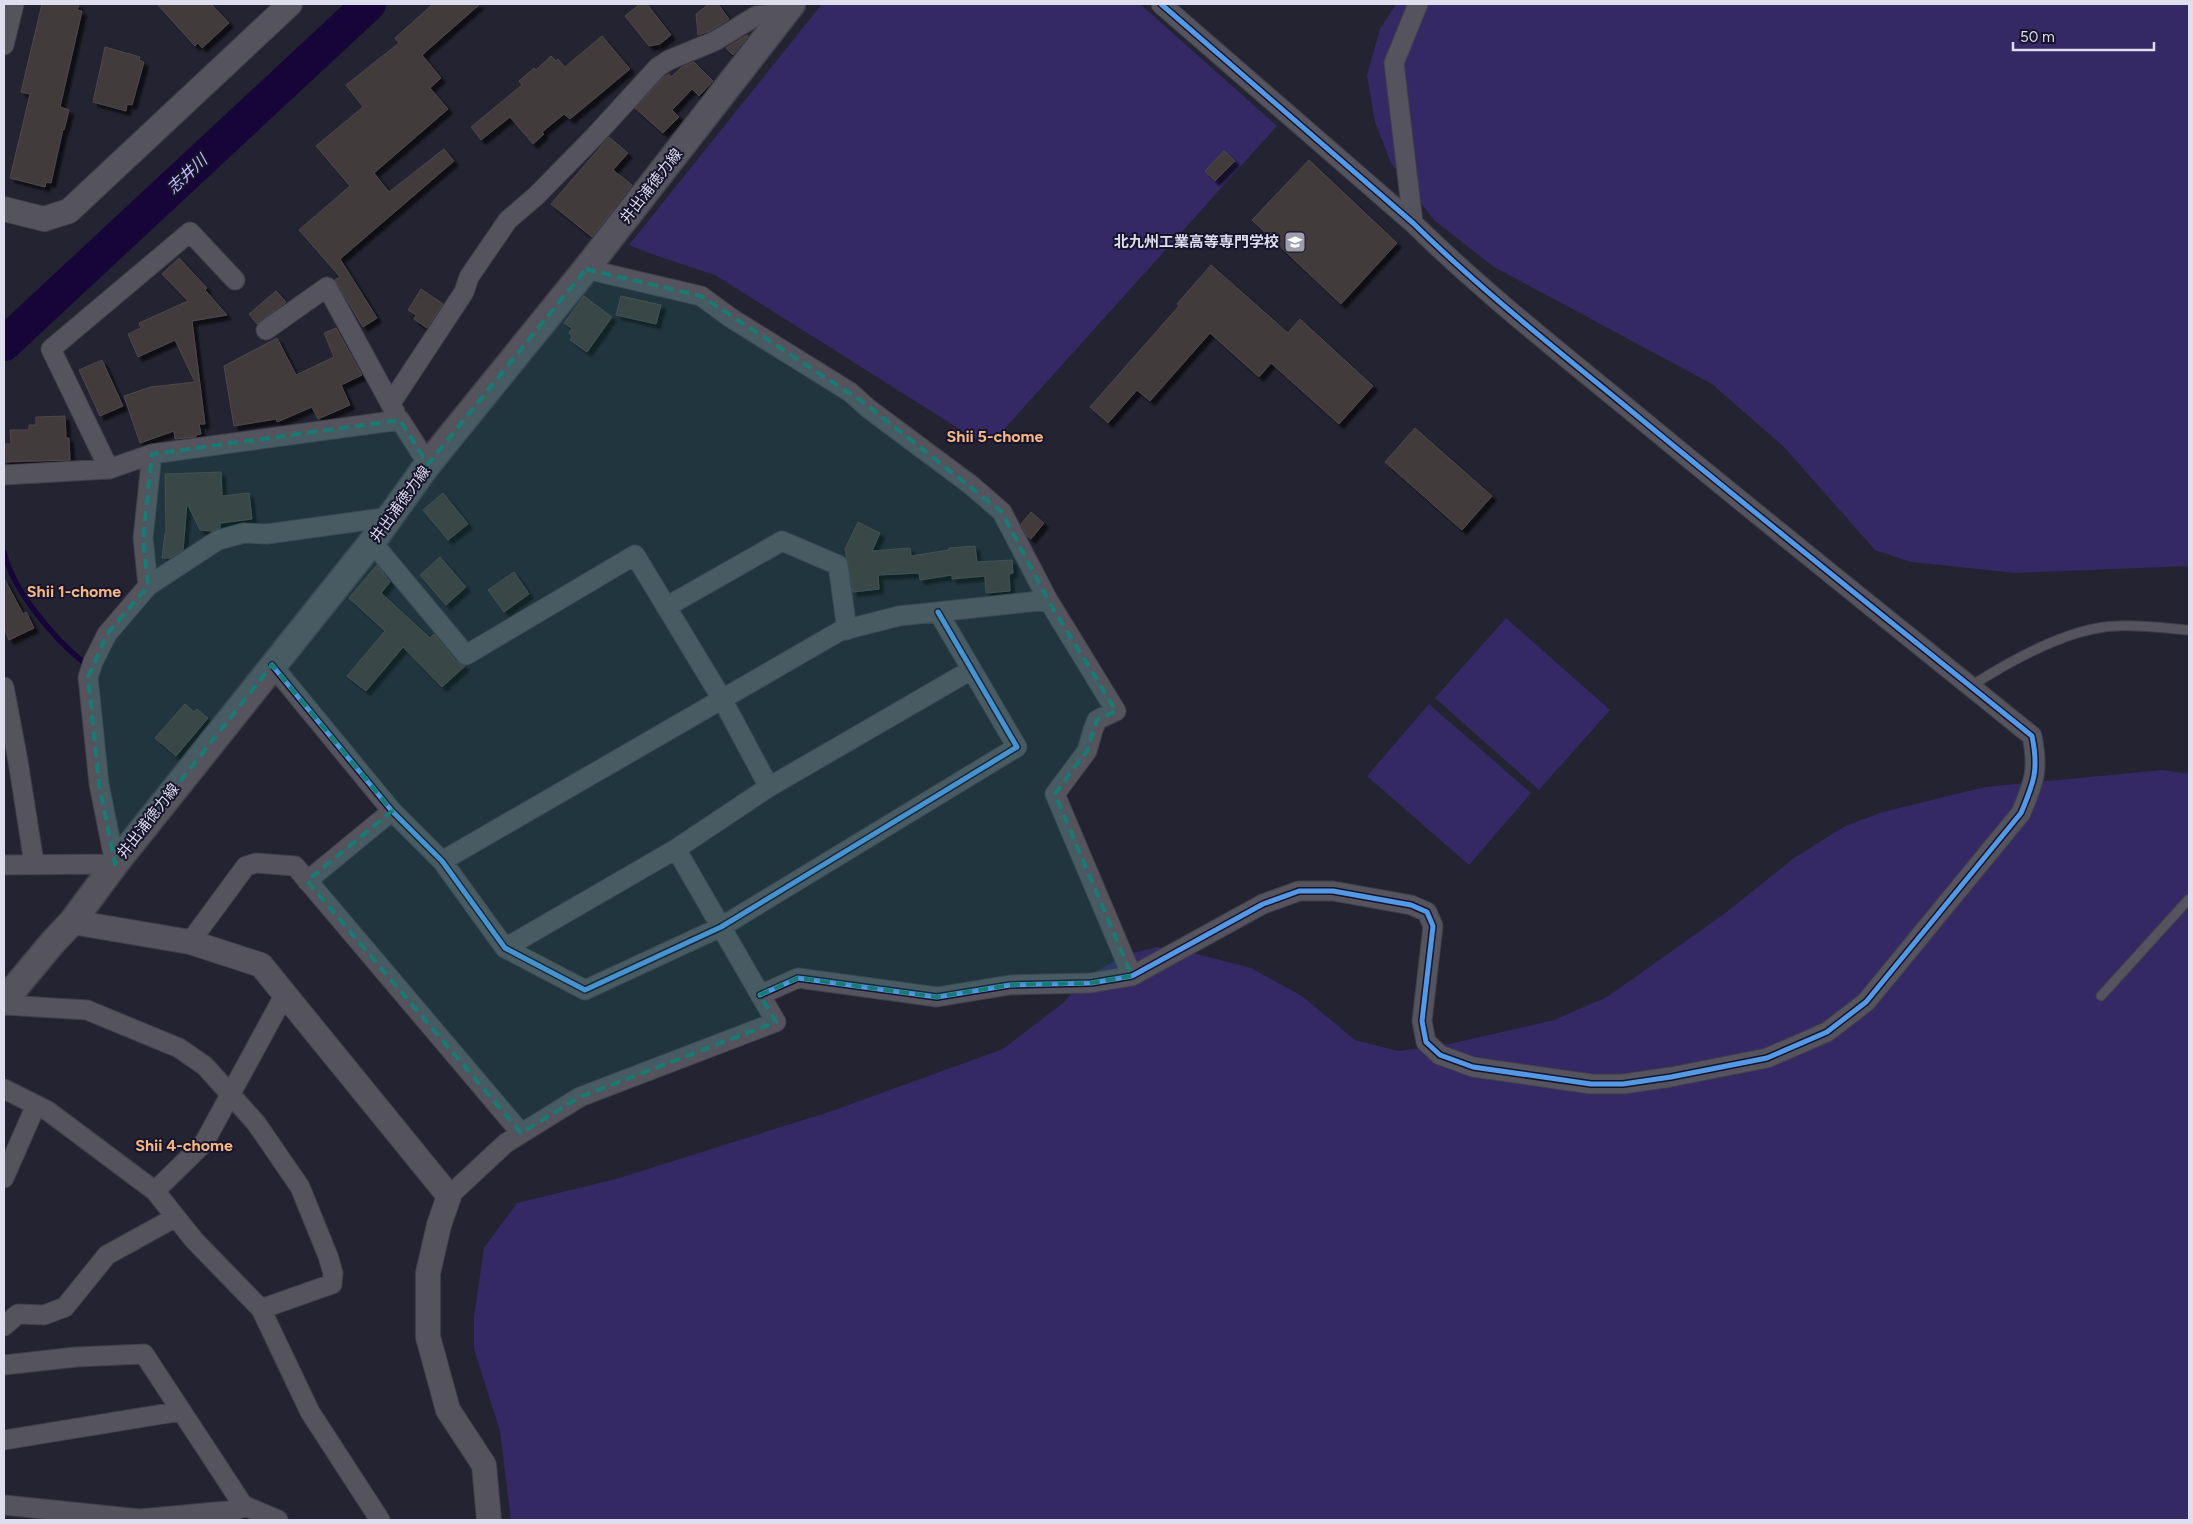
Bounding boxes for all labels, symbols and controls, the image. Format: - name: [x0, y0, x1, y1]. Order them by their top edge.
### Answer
- scale bar: [2013, 20, 2154, 52]
- text: 50 m: [2020, 28, 2055, 46]
- street label: 井出浦徳力線: [616, 145, 686, 227]
- water label: 志井川: [163, 149, 212, 197]
- school or university icon: 北九州工業高等専門学校: [1283, 230, 1307, 254]
- place label: 北九州工業高等専門学校: [1114, 233, 1279, 251]
- district label: Shii 5-chome: [947, 427, 1044, 446]
- street label: 井出浦徳力線: [366, 462, 434, 546]
- district label: Shii 1-chome: [27, 582, 121, 601]
- street label: 井出浦徳力線: [113, 780, 183, 862]
- district label: Shii 4-chome: [135, 1136, 233, 1155]

